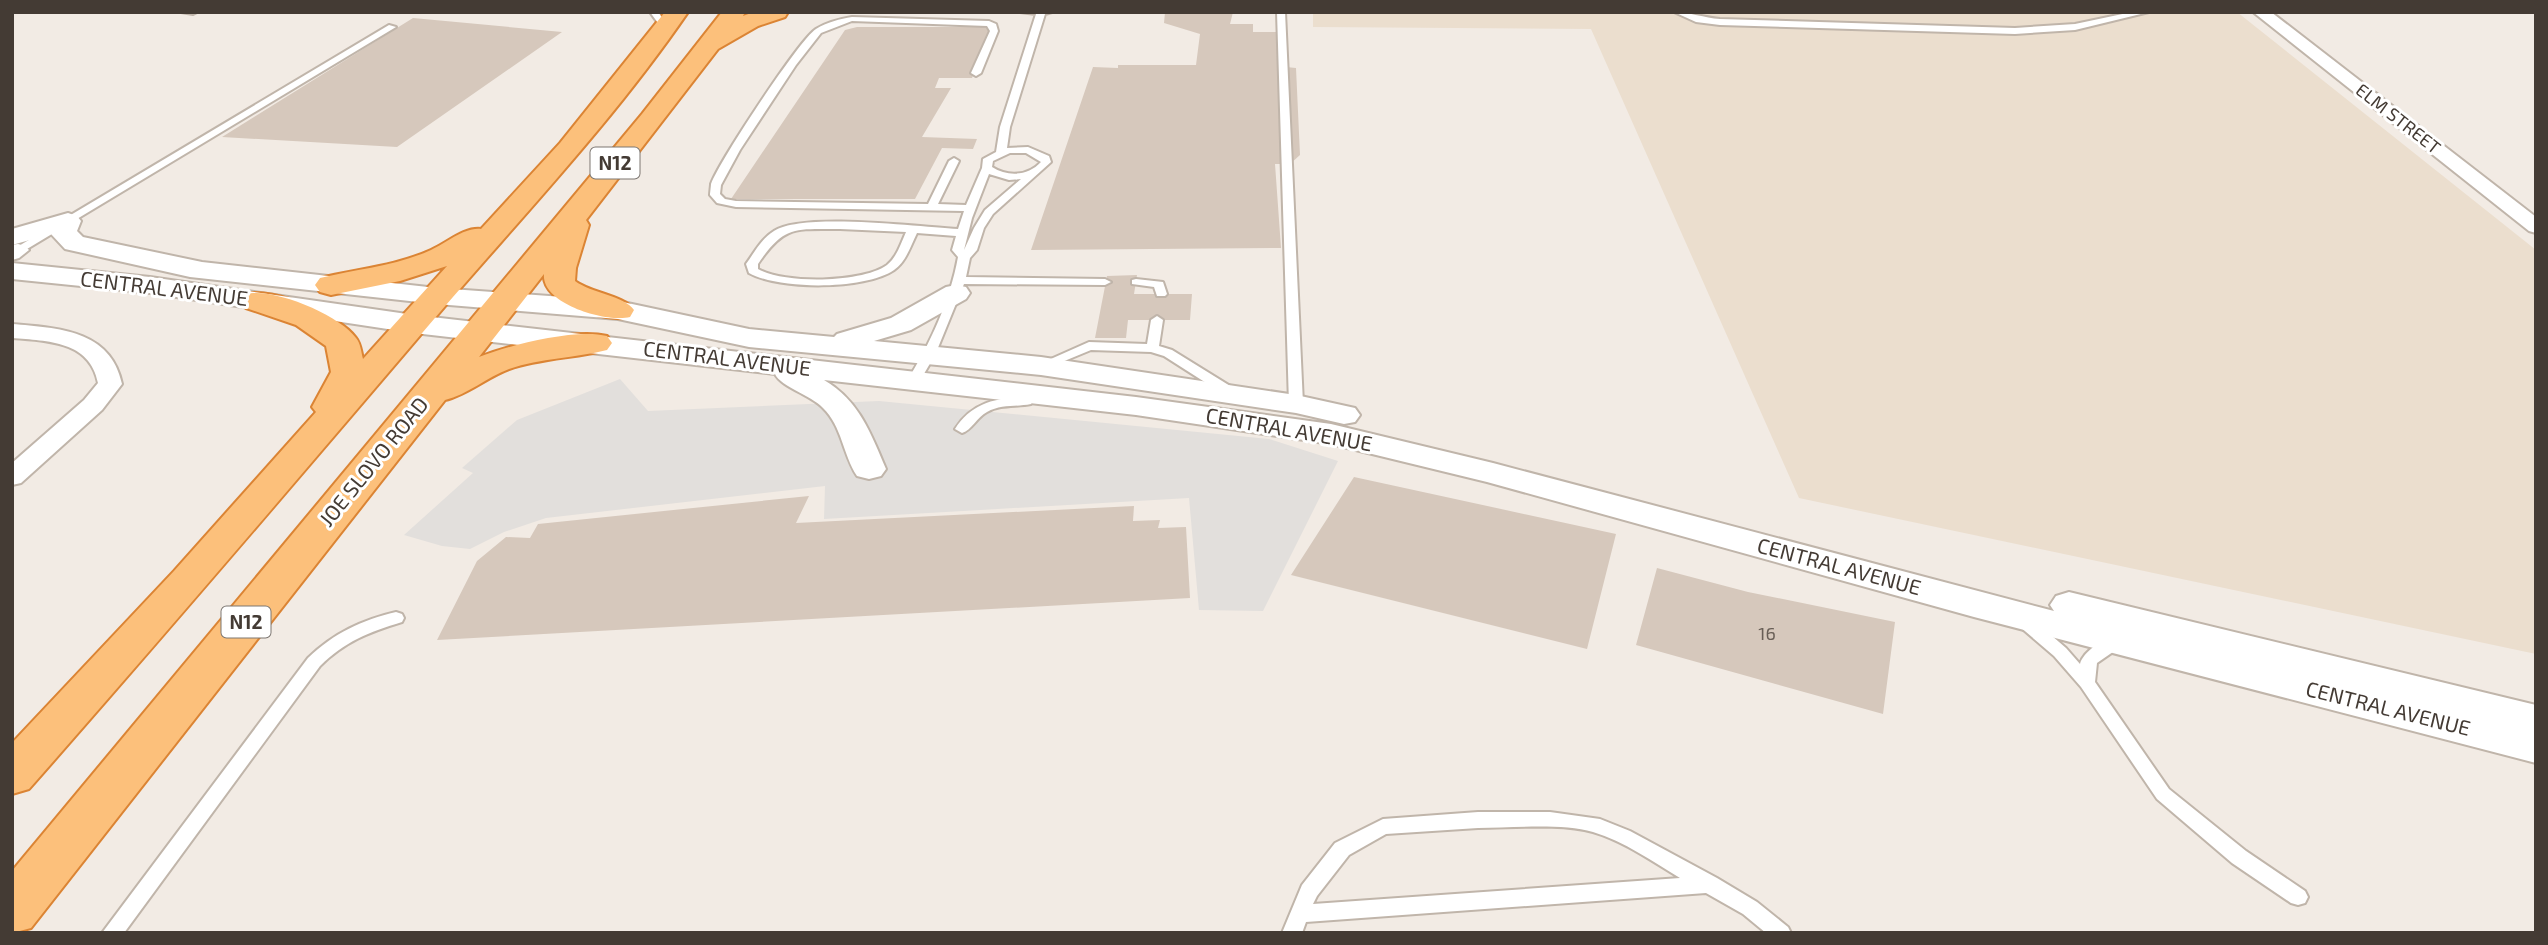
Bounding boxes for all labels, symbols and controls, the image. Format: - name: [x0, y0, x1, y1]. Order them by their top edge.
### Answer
- street label: ELM STREET: [2352, 78, 2446, 158]
- road number: N12: [590, 148, 640, 178]
- street label: CENTRAL AVENUE: [79, 265, 249, 310]
- street label: CENTRAL AVENUE: [642, 335, 812, 380]
- street label: JOE SLOVO ROAD: [313, 391, 433, 531]
- street label: CENTRAL AVENUE: [1204, 402, 1375, 455]
- street label: CENTRAL AVENUE: [1755, 532, 1924, 599]
- road number: N12: [222, 607, 270, 638]
- house number: 16: [1758, 622, 1776, 644]
- street label: CENTRAL AVENUE: [2303, 675, 2473, 740]

